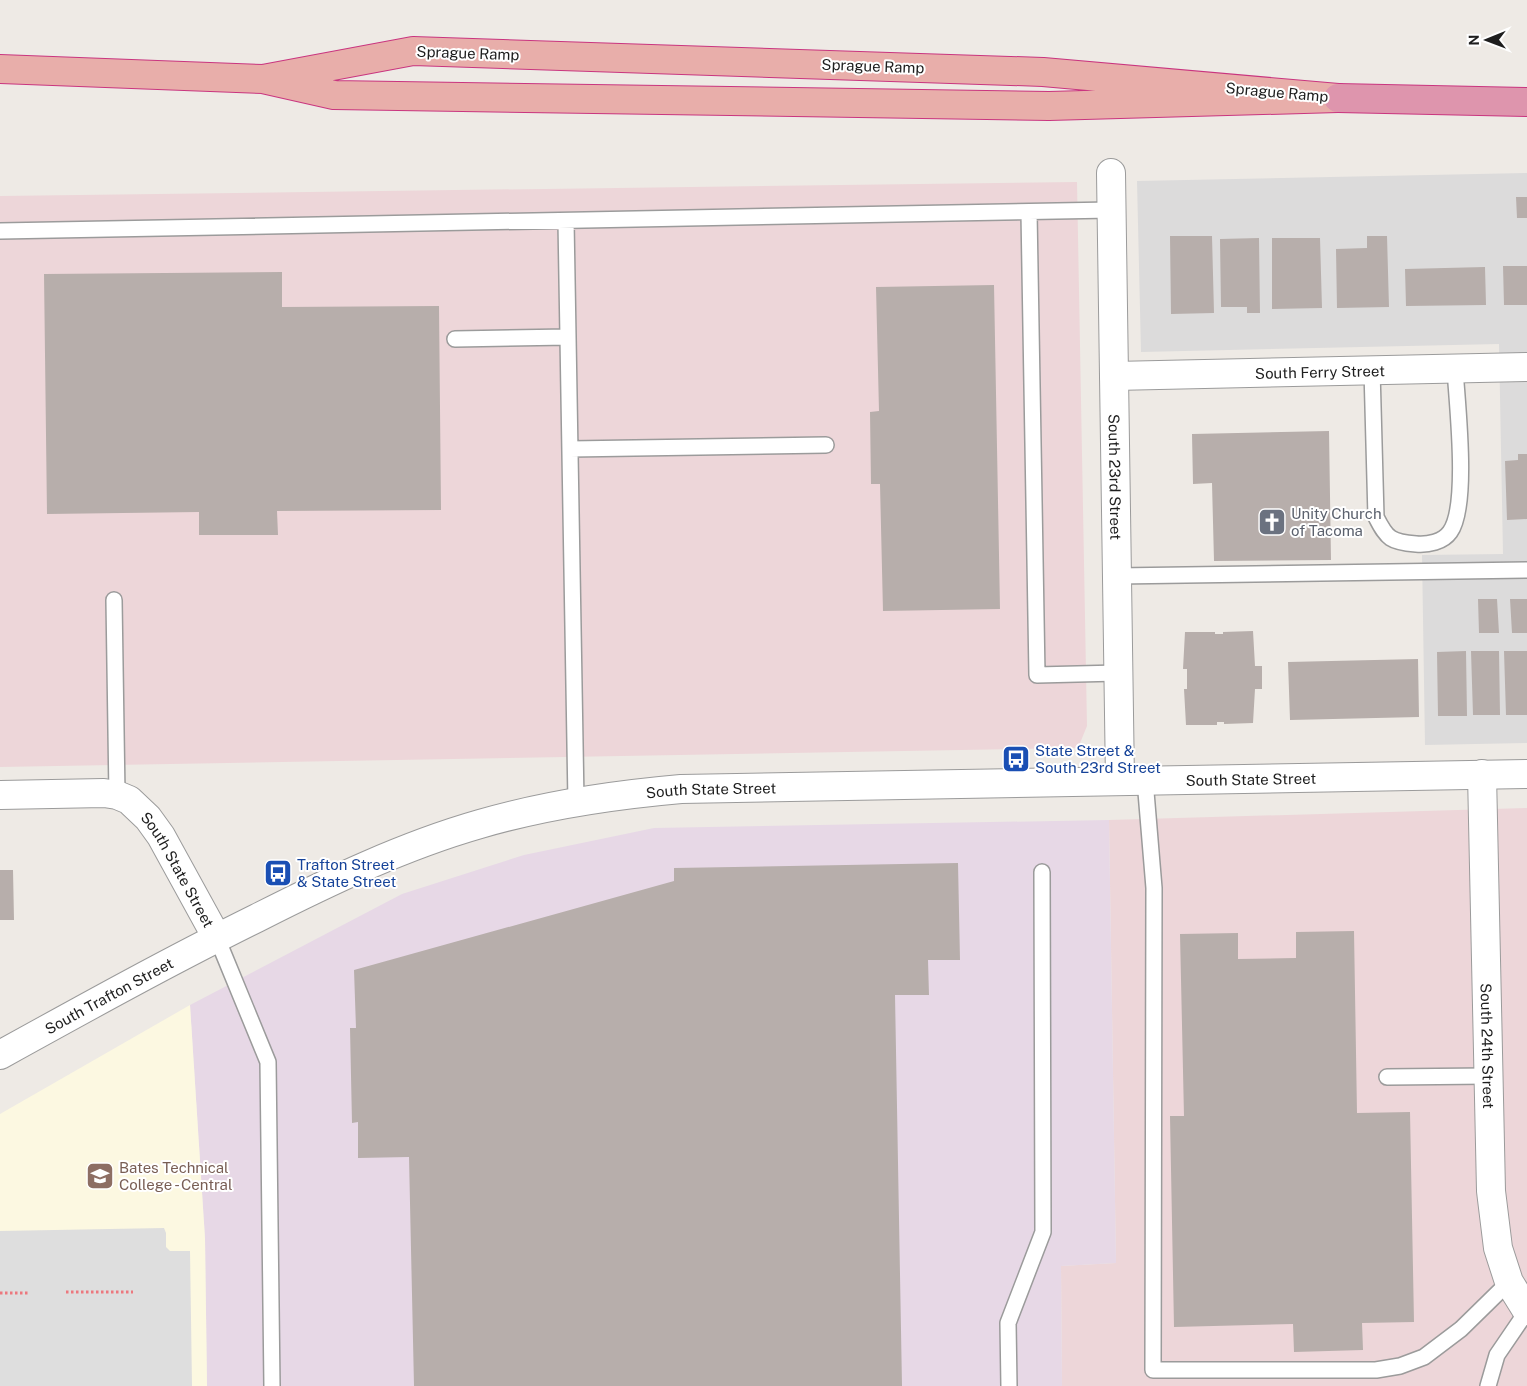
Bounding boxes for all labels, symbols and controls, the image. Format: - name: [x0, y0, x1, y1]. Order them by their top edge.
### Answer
- north arrow: [1462, 15, 1512, 65]
- text: N: [1466, 35, 1482, 46]
- street label: Sprague Ramp: [416, 43, 520, 63]
- street label: Sprague Ramp: [821, 56, 925, 76]
- street label: Sprague Ramp: [1225, 79, 1329, 105]
- street label: South Ferry Street: [1255, 362, 1385, 381]
- street label: South 23rd Street: [1106, 414, 1125, 540]
- place label: Unity Church of Tacoma: [1291, 505, 1382, 539]
- church icon: Unity Church of Tacoma: [1257, 507, 1287, 537]
- place label: State Street & South 23rd Street: [1035, 742, 1161, 776]
- bus stop icon: State Street & South 23rd Street: [1001, 744, 1031, 774]
- street label: South State Street: [1186, 769, 1316, 789]
- street label: South State Street: [645, 779, 777, 801]
- street label: South State Street: [138, 808, 218, 930]
- place label: Trafton Street & State Street: [297, 856, 396, 890]
- bus stop icon: Trafton Street & State Street: [263, 858, 293, 888]
- street label: South Trafton Street: [42, 954, 176, 1037]
- street label: South 24th Street: [1478, 983, 1498, 1109]
- place label: Bates Technical College - Central: [119, 1159, 232, 1193]
- school or university icon: Bates Technical College - Central: [85, 1161, 115, 1191]

